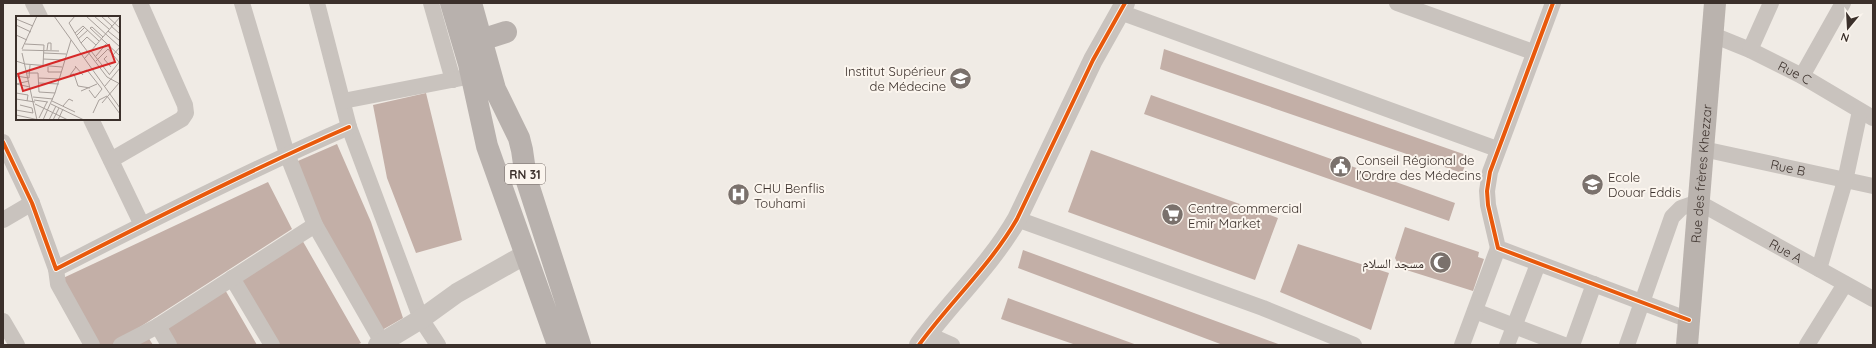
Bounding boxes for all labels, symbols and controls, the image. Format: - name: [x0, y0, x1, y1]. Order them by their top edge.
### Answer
- north arrow: [1828, 8, 1868, 48]
- inset map: [16, 16, 120, 120]
- text: N: [1839, 30, 1851, 45]
- street label: Rue C: [1775, 57, 1815, 88]
- place label: Institut Supérieur de Médecine: [845, 63, 946, 94]
- school or university icon: Institut Supérieur de Médecine: [948, 65, 974, 91]
- street label: Rue des frères Khezzar: [1687, 104, 1715, 244]
- place label: Conseil Régional de l'Ordre des Médecins: [1356, 152, 1481, 183]
- public building icon: Conseil Régional de l'Ordre des Médecins: [1327, 154, 1353, 180]
- street label: Rue B: [1769, 156, 1807, 179]
- road number: RN 31: [505, 164, 545, 184]
- place label: Ecole Douar Eddis: [1608, 169, 1681, 200]
- school or university icon: Ecole Douar Eddis: [1580, 171, 1606, 197]
- place label: CHU Benflis Touhami: [754, 180, 825, 211]
- hospital icon: CHU Benflis Touhami: [726, 182, 752, 208]
- place label: Centre commercial Emir Market: [1188, 200, 1302, 231]
- supermarket icon: Centre commercial Emir Market: [1160, 202, 1186, 228]
- street label: Rue A: [1767, 235, 1806, 267]
- mosque icon: مسجد السلام: [1427, 250, 1453, 276]
- place label: مسجد السلام: [1362, 255, 1424, 272]

